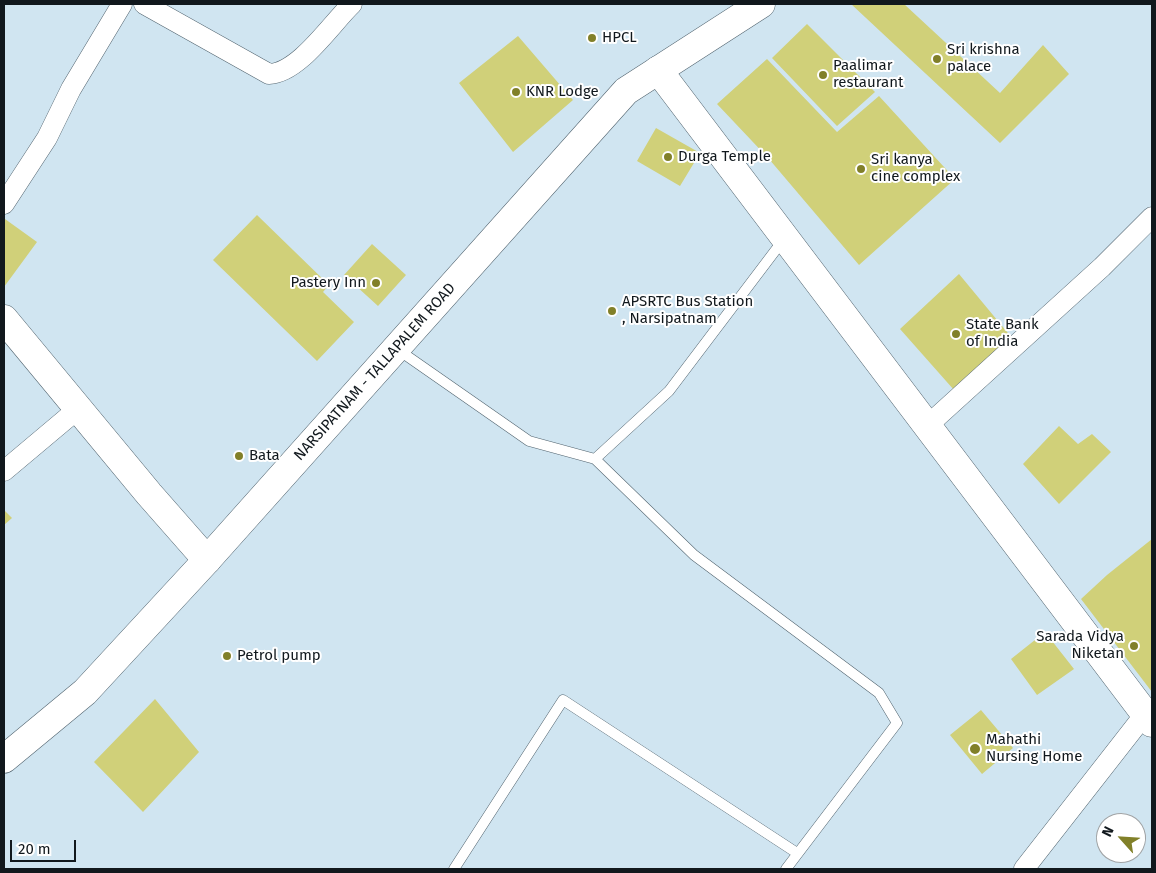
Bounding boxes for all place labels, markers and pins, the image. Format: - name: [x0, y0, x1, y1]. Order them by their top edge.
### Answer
- place label: HPCL: [602, 29, 637, 47]
- marker: HPCL: [586, 32, 598, 44]
- place label: Sri krishna palace: [947, 41, 1020, 76]
- marker: Sri krishna palace: [931, 53, 943, 65]
- place label: Paalimar restaurant: [833, 57, 903, 92]
- marker: Paalimar restaurant: [817, 69, 829, 81]
- place label: KNR Lodge: [526, 83, 599, 101]
- marker: KNR Lodge: [510, 86, 522, 98]
- place label: Durga Temple: [678, 148, 771, 166]
- marker: Durga Temple: [662, 151, 674, 163]
- place label: Sri kanya cine complex: [871, 151, 960, 186]
- marker: Sri kanya cine complex: [855, 163, 867, 175]
- place label: Pastery Inn: [291, 274, 366, 292]
- marker: Pastery Inn: [370, 277, 382, 289]
- place label: APSRTC Bus Station , Narsipatnam: [622, 293, 753, 328]
- marker: APSRTC Bus Station , Narsipatnam: [606, 305, 618, 317]
- place label: State Bank of India: [966, 316, 1039, 351]
- marker: State Bank of India: [950, 328, 962, 340]
- place label: Bata: [249, 447, 280, 465]
- marker: Bata: [233, 450, 245, 462]
- place label: Sarada Vidya Niketan: [1036, 628, 1124, 663]
- marker: Sarada Vidya Niketan: [1128, 640, 1140, 652]
- place label: Petrol pump: [237, 647, 321, 665]
- marker: Petrol pump: [221, 650, 233, 662]
- place label: Mahathi Nursing Home: [986, 731, 1082, 766]
- marker: Mahathi Nursing Home: [968, 742, 982, 756]

